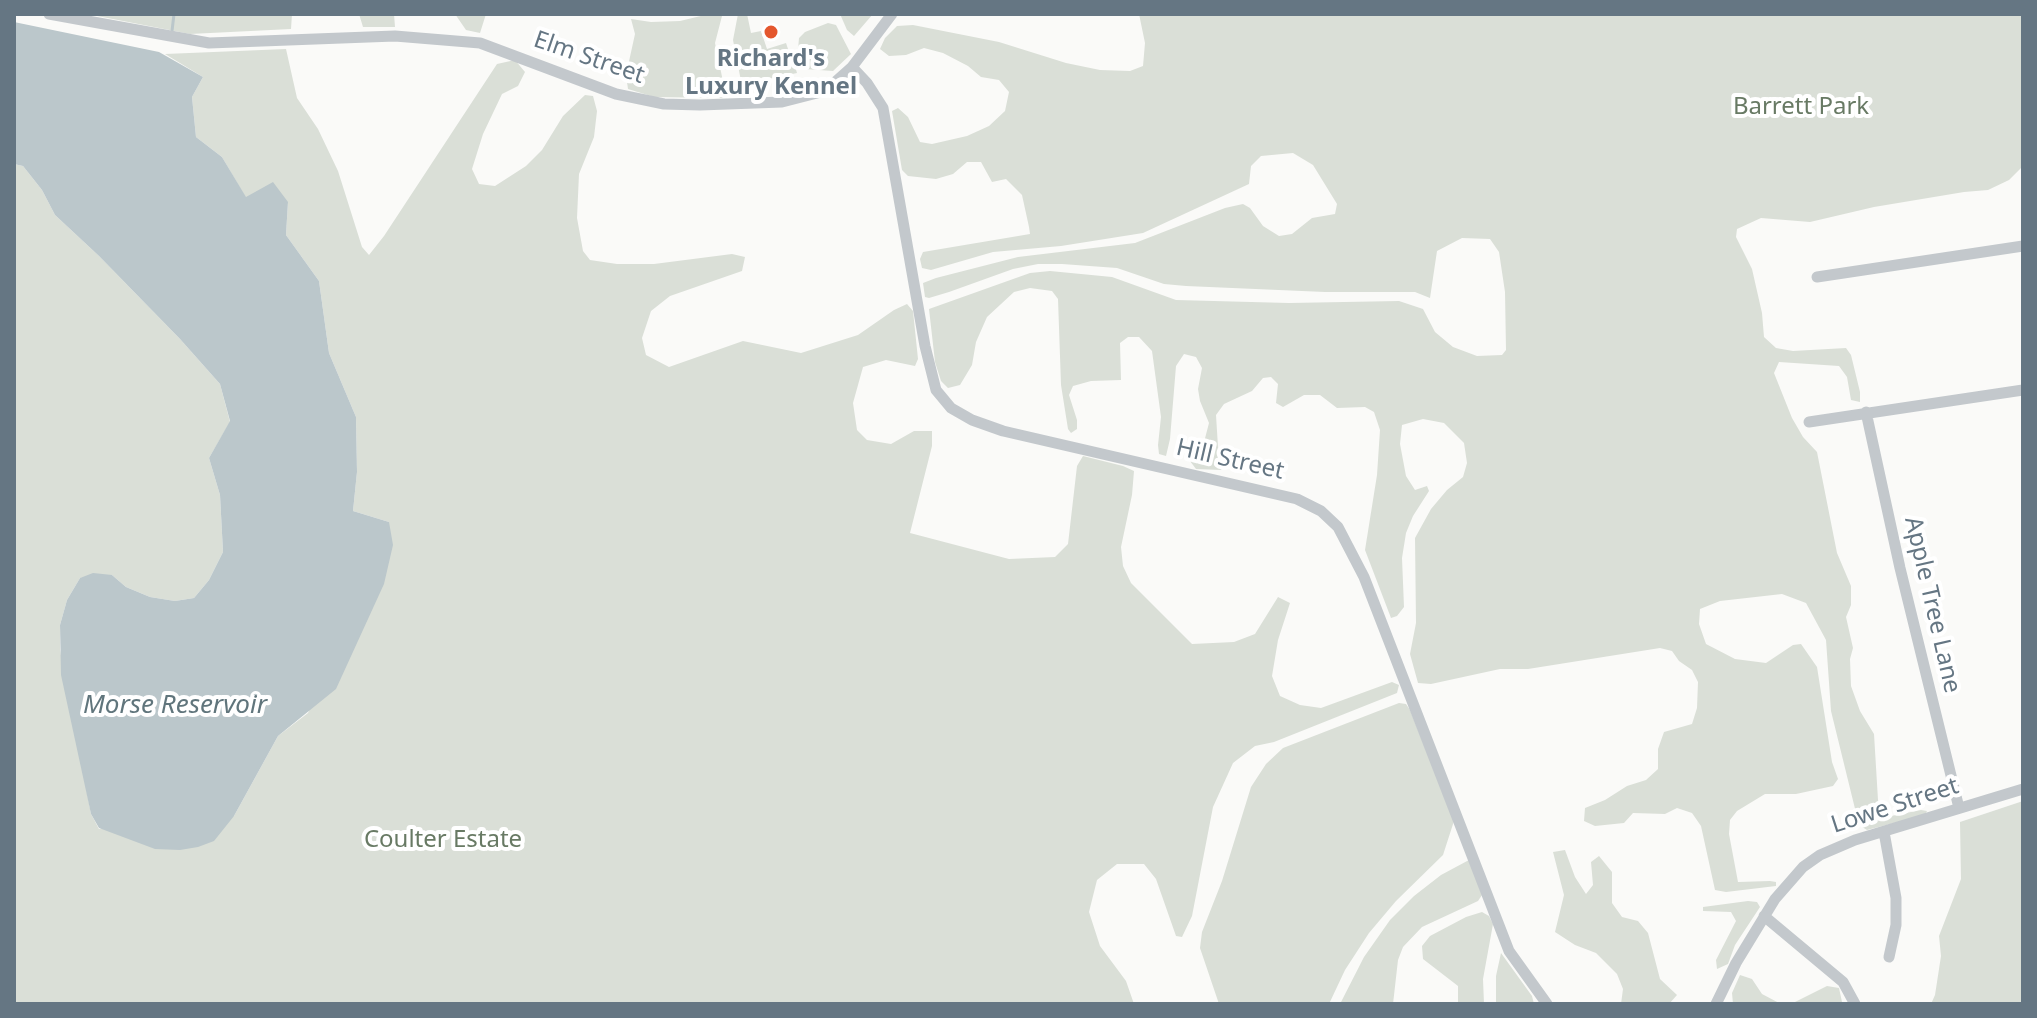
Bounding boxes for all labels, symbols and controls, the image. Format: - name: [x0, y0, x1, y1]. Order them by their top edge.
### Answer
- marker: Richard's Luxury Kennel: [762, 23, 780, 41]
- street label: Elm Street: [530, 26, 648, 90]
- place label: Richard's Luxury Kennel: [685, 45, 857, 101]
- park label: Barrett Park: [1733, 93, 1869, 121]
- street label: Hill Street: [1173, 434, 1287, 486]
- street label: Apple Tree Lane: [1898, 514, 1966, 696]
- water label: Morse Reservoir: [83, 690, 267, 722]
- street label: Lowe Street: [1828, 772, 1962, 840]
- park label: Coulter Estate: [364, 826, 522, 854]

